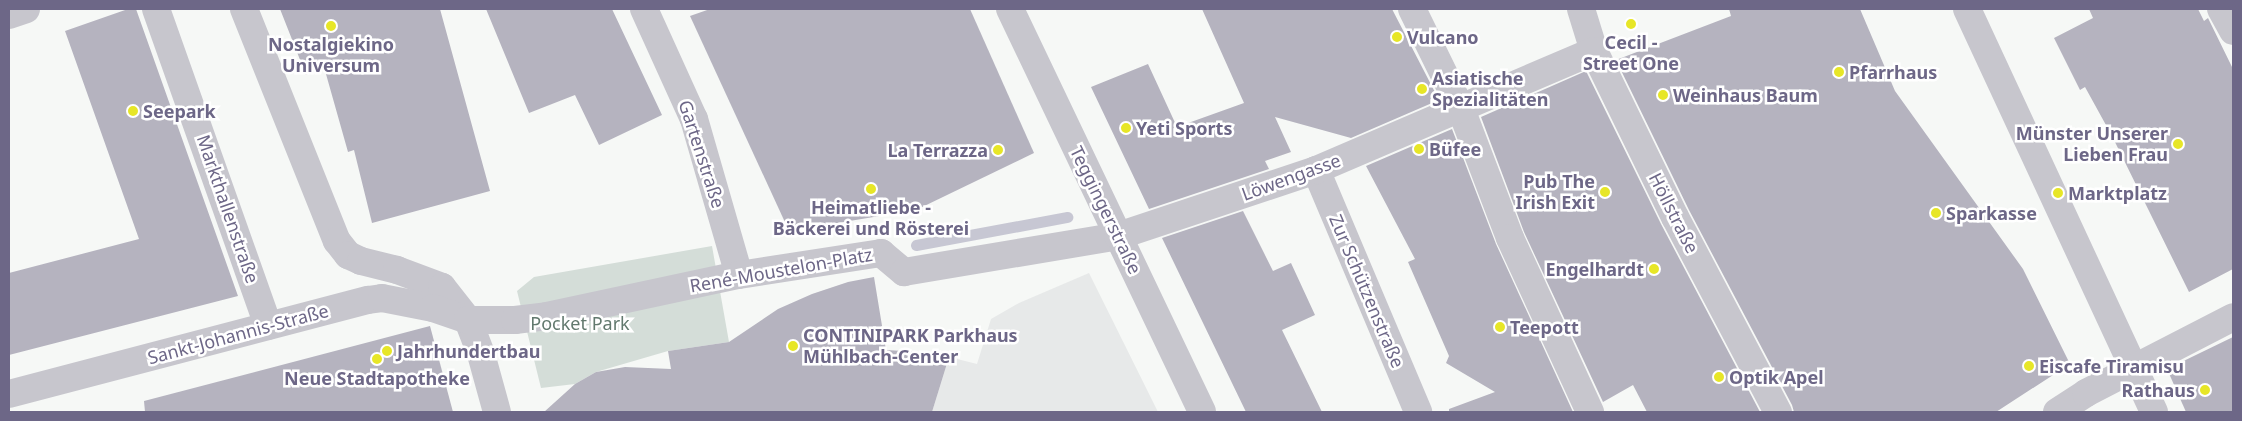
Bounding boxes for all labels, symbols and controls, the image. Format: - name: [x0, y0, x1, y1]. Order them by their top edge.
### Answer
- marker: Cecil - Street One: [1625, 18, 1637, 30]
- marker: Nostalgiekino Universum: [325, 20, 337, 32]
- place label: Vulcano: [1407, 26, 1479, 48]
- marker: Vulcano: [1391, 31, 1403, 43]
- place label: Cecil - Street One: [1583, 32, 1679, 74]
- place label: Nostalgiekino Universum: [268, 34, 394, 76]
- place label: Pfarrhaus: [1849, 61, 1937, 83]
- marker: Pfarrhaus: [1833, 66, 1845, 78]
- place label: Asiatische Spezialitäten: [1432, 68, 1548, 110]
- marker: Asiatische Spezialitäten: [1416, 83, 1428, 95]
- place label: Weinhaus Baum: [1673, 84, 1818, 106]
- marker: Weinhaus Baum: [1657, 89, 1669, 101]
- street label: Gartenstraße: [674, 97, 730, 211]
- place label: Seepark: [143, 100, 216, 122]
- marker: Seepark: [127, 105, 139, 117]
- place label: Yeti Sports: [1136, 117, 1232, 139]
- marker: Yeti Sports: [1120, 122, 1132, 134]
- place label: Münster Unserer Lieben Frau: [2016, 123, 2168, 166]
- street label: Markthallenstraße: [192, 132, 264, 286]
- place label: Büfee: [1429, 138, 1481, 160]
- marker: Münster Unserer Lieben Frau: [2172, 138, 2184, 150]
- place label: La Terrazza: [888, 139, 988, 161]
- street label: Teggingerstraße: [1066, 143, 1146, 277]
- marker: Büfee: [1413, 143, 1425, 155]
- marker: La Terrazza: [992, 144, 1004, 156]
- street label: Löwengasse: [1238, 149, 1344, 205]
- street label: Höllstraße: [1645, 169, 1703, 257]
- place label: Pub The Irish Exit: [1515, 171, 1595, 213]
- place label: Marktplatz: [2068, 182, 2167, 204]
- marker: Heimatliebe - Bäckerei und Rösterei: [865, 183, 877, 195]
- marker: Pub The Irish Exit: [1599, 186, 1611, 198]
- marker: Marktplatz: [2052, 187, 2064, 199]
- place label: Heimatliebe - Bäckerei und Rösterei: [773, 197, 969, 240]
- place label: Sparkasse: [1946, 202, 2037, 224]
- marker: Sparkasse: [1930, 207, 1942, 219]
- street label: Zur Schützenstraße: [1325, 211, 1409, 371]
- street label: René-Moustelon-Platz: [688, 243, 874, 297]
- place label: Engelhardt: [1545, 258, 1644, 280]
- marker: Engelhardt: [1648, 263, 1660, 275]
- street label: Sankt-Johannis-Straße: [145, 299, 331, 369]
- park label: Pocket Park: [530, 312, 630, 334]
- place label: Teepott: [1510, 316, 1579, 338]
- marker: Teepott: [1494, 321, 1506, 333]
- place label: CONTINIPARK Parkhaus Mühlbach-Center: [803, 325, 1018, 368]
- place label: Jahrhundertbau: [397, 340, 540, 362]
- marker: CONTINIPARK Parkhaus Mühlbach-Center: [787, 340, 799, 352]
- marker: Jahrhundertbau: [381, 345, 393, 357]
- marker: Neue Stadtapotheke: [371, 353, 383, 365]
- place label: Eiscafe Tiramisu: [2039, 355, 2184, 377]
- marker: Eiscafe Tiramisu: [2023, 360, 2035, 372]
- place label: Optik Apel: [1729, 366, 1824, 388]
- place label: Neue Stadtapotheke: [284, 367, 470, 389]
- marker: Optik Apel: [1713, 371, 1725, 383]
- place label: Rathaus: [2121, 379, 2195, 401]
- marker: Rathaus: [2199, 384, 2211, 396]

